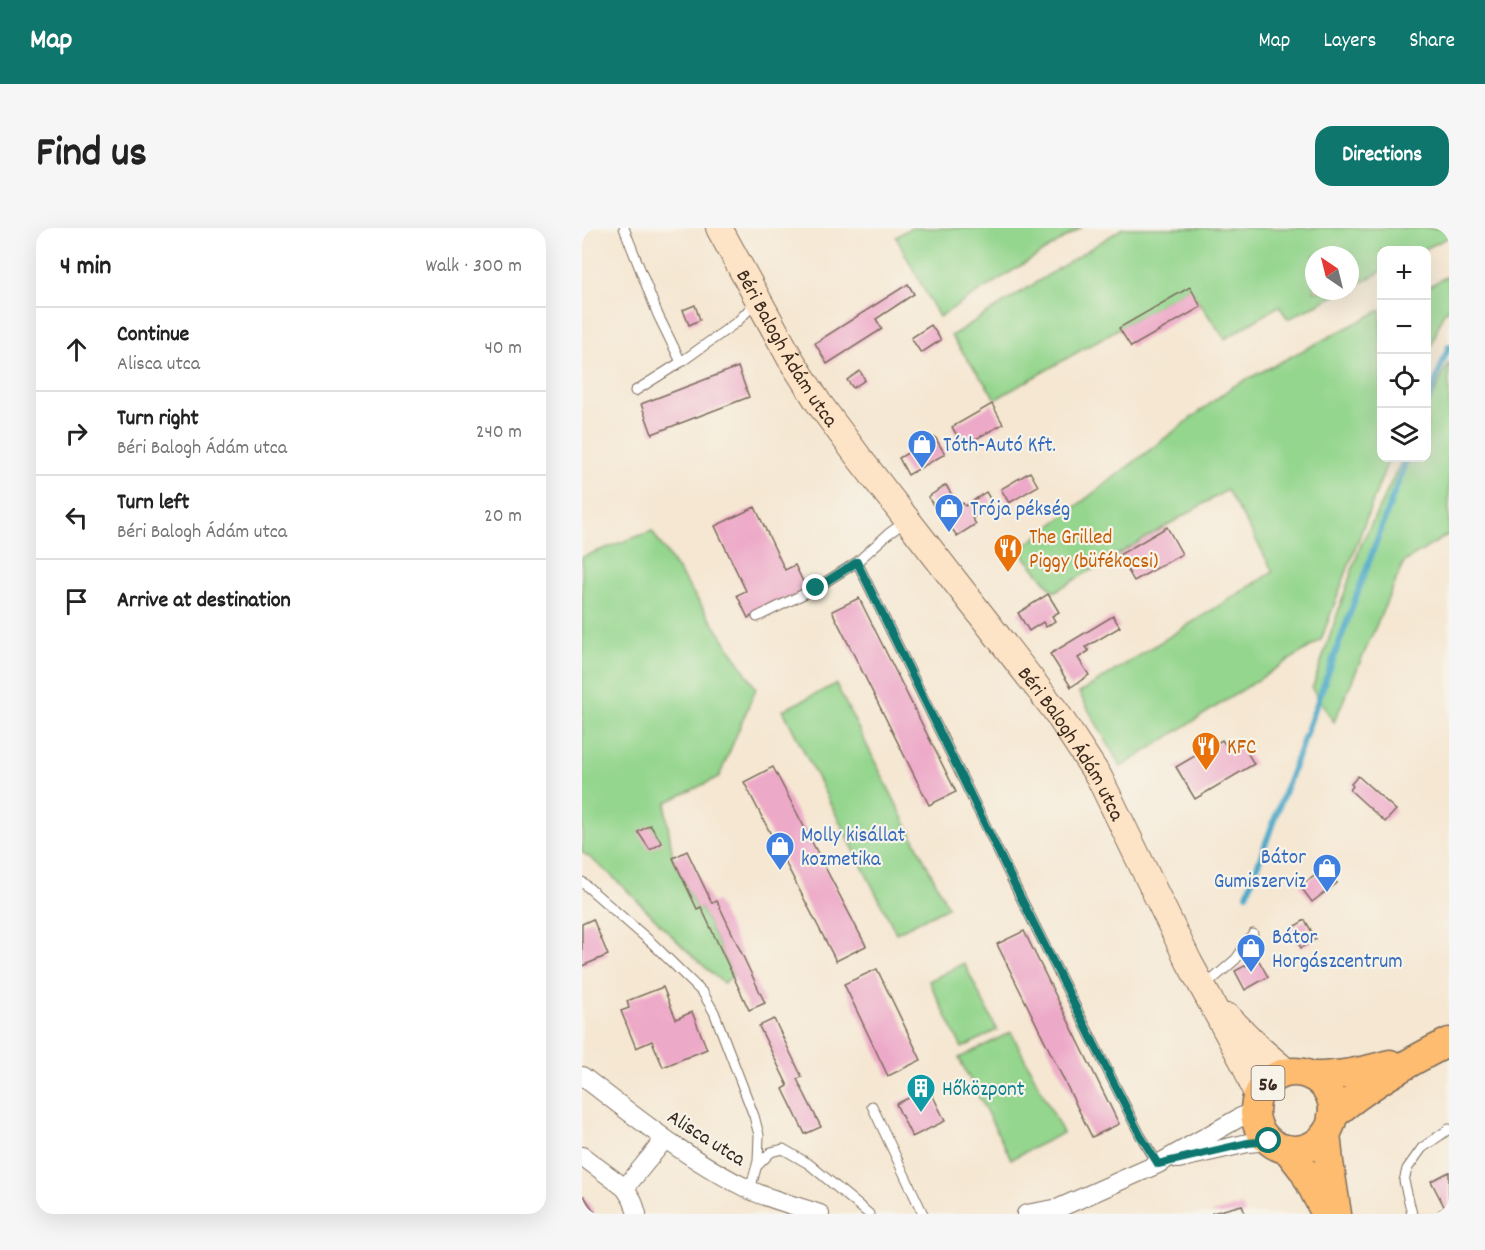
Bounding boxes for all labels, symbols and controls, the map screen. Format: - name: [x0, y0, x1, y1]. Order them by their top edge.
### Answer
- text: Map: [30, 22, 72, 62]
- text: Map: [1259, 27, 1290, 57]
- text: Layers: [1323, 27, 1376, 57]
- text: Share: [1409, 27, 1455, 57]
- text: Find us: [36, 126, 147, 186]
- button: Directions: [1315, 126, 1449, 186]
- north arrow: [1305, 246, 1359, 300]
- map controls: [1377, 246, 1431, 462]
- button: +: [1377, 246, 1431, 300]
- text: 4 min: [60, 249, 111, 286]
- text: Walk · 300 m: [425, 253, 522, 281]
- street label: Béri Balogh Ádám utca: [726, 265, 844, 435]
- button: −: [1377, 300, 1431, 354]
- text: Continue: [117, 320, 189, 351]
- icon: ahead: [60, 333, 93, 366]
- text: 40 m: [484, 335, 522, 363]
- text: Alisca utca: [117, 351, 200, 379]
- button: locate: [1377, 354, 1431, 408]
- text: Turn right: [117, 404, 199, 435]
- button: layers: [1377, 408, 1431, 462]
- icon: right: [60, 417, 93, 450]
- text: 240 m: [476, 419, 522, 447]
- shop icon: Tóth-Autó Kft.: [906, 428, 938, 470]
- place label: Tóth-Autó Kft.: [943, 432, 1056, 462]
- text: Béri Balogh Ádám utca: [117, 435, 287, 463]
- text: Turn left: [117, 488, 189, 519]
- shop icon: Trója pékség: [933, 492, 965, 534]
- place label: Trója pékség: [970, 496, 1070, 526]
- icon: left: [60, 501, 93, 534]
- text: 20 m: [484, 503, 522, 531]
- text: Béri Balogh Ádám utca: [117, 519, 287, 547]
- place label: The Grilled Piggy (büfékocsi): [1029, 524, 1158, 578]
- restaurant icon: The Grilled Piggy (büfékocsi): [992, 532, 1024, 574]
- route end: [802, 574, 828, 600]
- icon: arrive: [60, 585, 93, 618]
- text: Arrive at destination: [117, 586, 291, 617]
- street label: Béri Balogh Ádám utca: [1009, 661, 1131, 828]
- restaurant icon: KFC: [1190, 730, 1222, 772]
- place label: KFC: [1227, 734, 1256, 764]
- place label: Molly kisállat kozmetika: [801, 822, 906, 876]
- shop icon: Molly kisállat kozmetika: [764, 830, 796, 872]
- place label: Bátor Gumiszerviz: [1214, 844, 1306, 898]
- shop icon: Bátor Gumiszerviz: [1311, 852, 1343, 894]
- place label: Bátor Horgászcentrum: [1272, 924, 1403, 978]
- shop icon: Bátor Horgászcentrum: [1235, 932, 1267, 974]
- road number: 56: [1252, 1066, 1284, 1100]
- building icon: Hőközpont: [905, 1072, 937, 1114]
- place label: Hőközpont: [942, 1076, 1025, 1106]
- street label: Alisca utca: [660, 1104, 751, 1176]
- route start: [1255, 1127, 1281, 1153]

